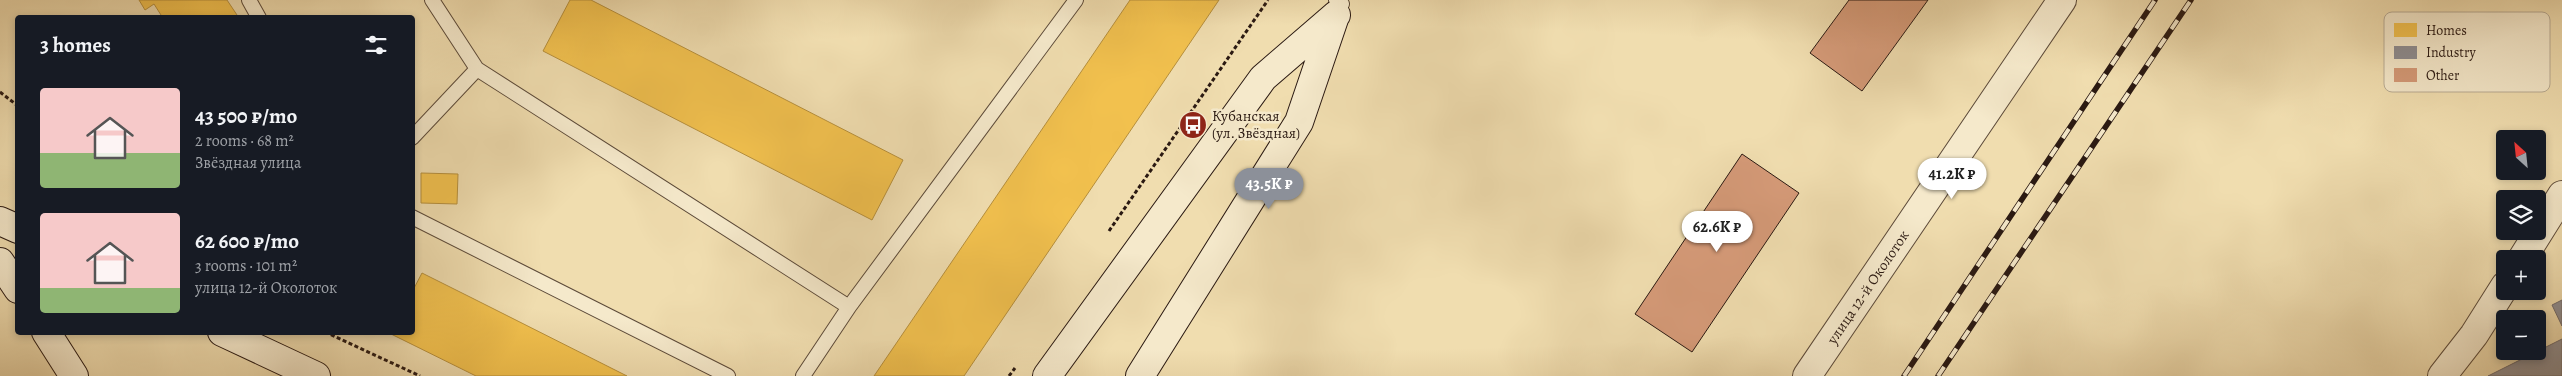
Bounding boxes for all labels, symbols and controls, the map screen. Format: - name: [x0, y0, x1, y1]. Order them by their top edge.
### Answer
- legend: [2384, 12, 2550, 92]
- text: Homes: [2426, 21, 2467, 40]
- text: 3 homes: [40, 31, 111, 59]
- icon: filters: [362, 31, 390, 59]
- text: Industry: [2426, 43, 2476, 62]
- text: Other: [2426, 66, 2460, 85]
- text: 43 500 ₽/mo: [195, 102, 297, 130]
- place label: Кубанская (ул. Звёздная): [1212, 106, 1300, 143]
- icon: home: [80, 108, 140, 168]
- bus stop icon: Кубанская (ул. Звёздная): [1178, 110, 1208, 140]
- text: 2 rooms · 68 m²: [195, 130, 294, 152]
- north arrow: [2496, 130, 2546, 180]
- map controls: [2496, 130, 2546, 360]
- text: Звёздная улица: [195, 152, 301, 174]
- pin: 41.2K ₽: [1906, 158, 1998, 200]
- text: 41.2K ₽: [1929, 163, 1975, 185]
- pin: 43.5K ₽: [1223, 168, 1315, 210]
- text: 43.5K ₽: [1245, 173, 1293, 195]
- button: layers: [2496, 190, 2546, 240]
- pin: 62.6K ₽: [1671, 210, 1763, 253]
- text: 62.6K ₽: [1693, 216, 1741, 238]
- street label: улица 12-й Околоток: [1822, 226, 1914, 349]
- text: 62 600 ₽/mo: [195, 227, 299, 255]
- icon: home: [80, 233, 140, 293]
- button: +: [2496, 250, 2546, 300]
- text: 3 rooms · 101 m²: [195, 255, 297, 277]
- text: улица 12-й Околоток: [195, 277, 337, 299]
- button: −: [2496, 310, 2546, 360]

